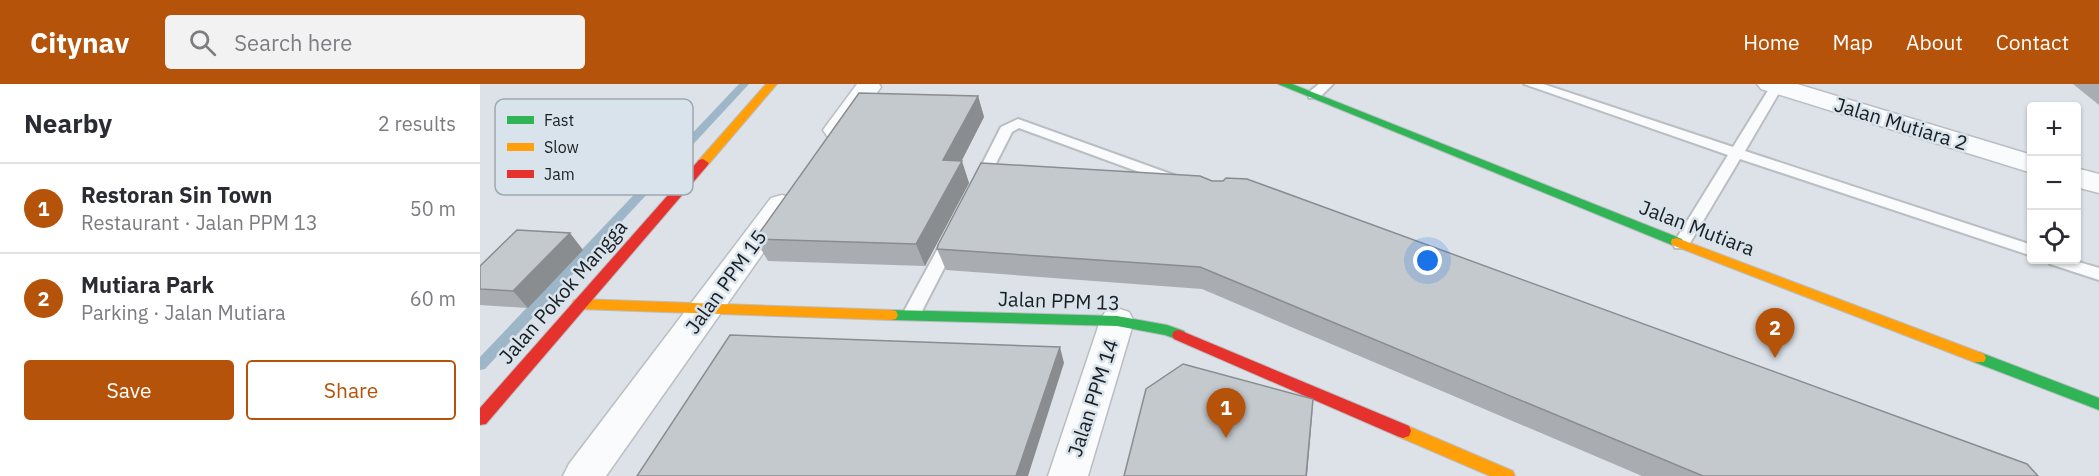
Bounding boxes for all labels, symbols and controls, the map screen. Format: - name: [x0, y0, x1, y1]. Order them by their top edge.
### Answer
- search box: [165, 15, 585, 69]
- text: Citynav: [30, 24, 129, 61]
- icon: search: [186, 26, 219, 59]
- text: Search here: [234, 28, 352, 57]
- text: Home: [1743, 28, 1800, 56]
- text: Map: [1833, 28, 1873, 56]
- text: About: [1906, 28, 1963, 56]
- text: Contact: [1996, 28, 2069, 56]
- street label: Jalan Mutiara 2: [1831, 90, 1971, 157]
- legend: [495, 99, 693, 195]
- map controls: [2027, 102, 2081, 264]
- button: +: [2027, 102, 2081, 156]
- text: Nearby: [24, 106, 112, 140]
- text: 2 results: [378, 110, 456, 137]
- text: Fast: [544, 110, 574, 130]
- text: Slow: [544, 137, 579, 157]
- button: −: [2027, 156, 2081, 210]
- text: Jam: [544, 164, 575, 184]
- text: Restoran Sin Town: [81, 180, 272, 209]
- street label: Jalan Mutiara: [1636, 193, 1759, 262]
- text: 1: [38, 195, 50, 222]
- text: 50 m: [410, 195, 456, 222]
- text: Restaurant · Jalan PPM 13: [81, 209, 318, 236]
- button: locate: [2027, 210, 2081, 264]
- street label: Jalan Pokok Mangga: [492, 214, 633, 369]
- street label: Jalan PPM 15: [679, 224, 772, 339]
- your location: [1413, 246, 1442, 275]
- text: Mutiara Park: [81, 270, 214, 299]
- text: 2: [38, 285, 50, 312]
- text: 60 m: [410, 285, 456, 312]
- street label: Jalan PPM 13: [997, 285, 1121, 316]
- text: Parking · Jalan Mutiara: [81, 299, 286, 326]
- pin: 2: [1756, 308, 1794, 358]
- street label: Jalan PPM 14: [1061, 336, 1124, 460]
- button: Save: [24, 360, 234, 420]
- button: Share: [246, 360, 456, 420]
- pin: 1: [1206, 388, 1246, 438]

